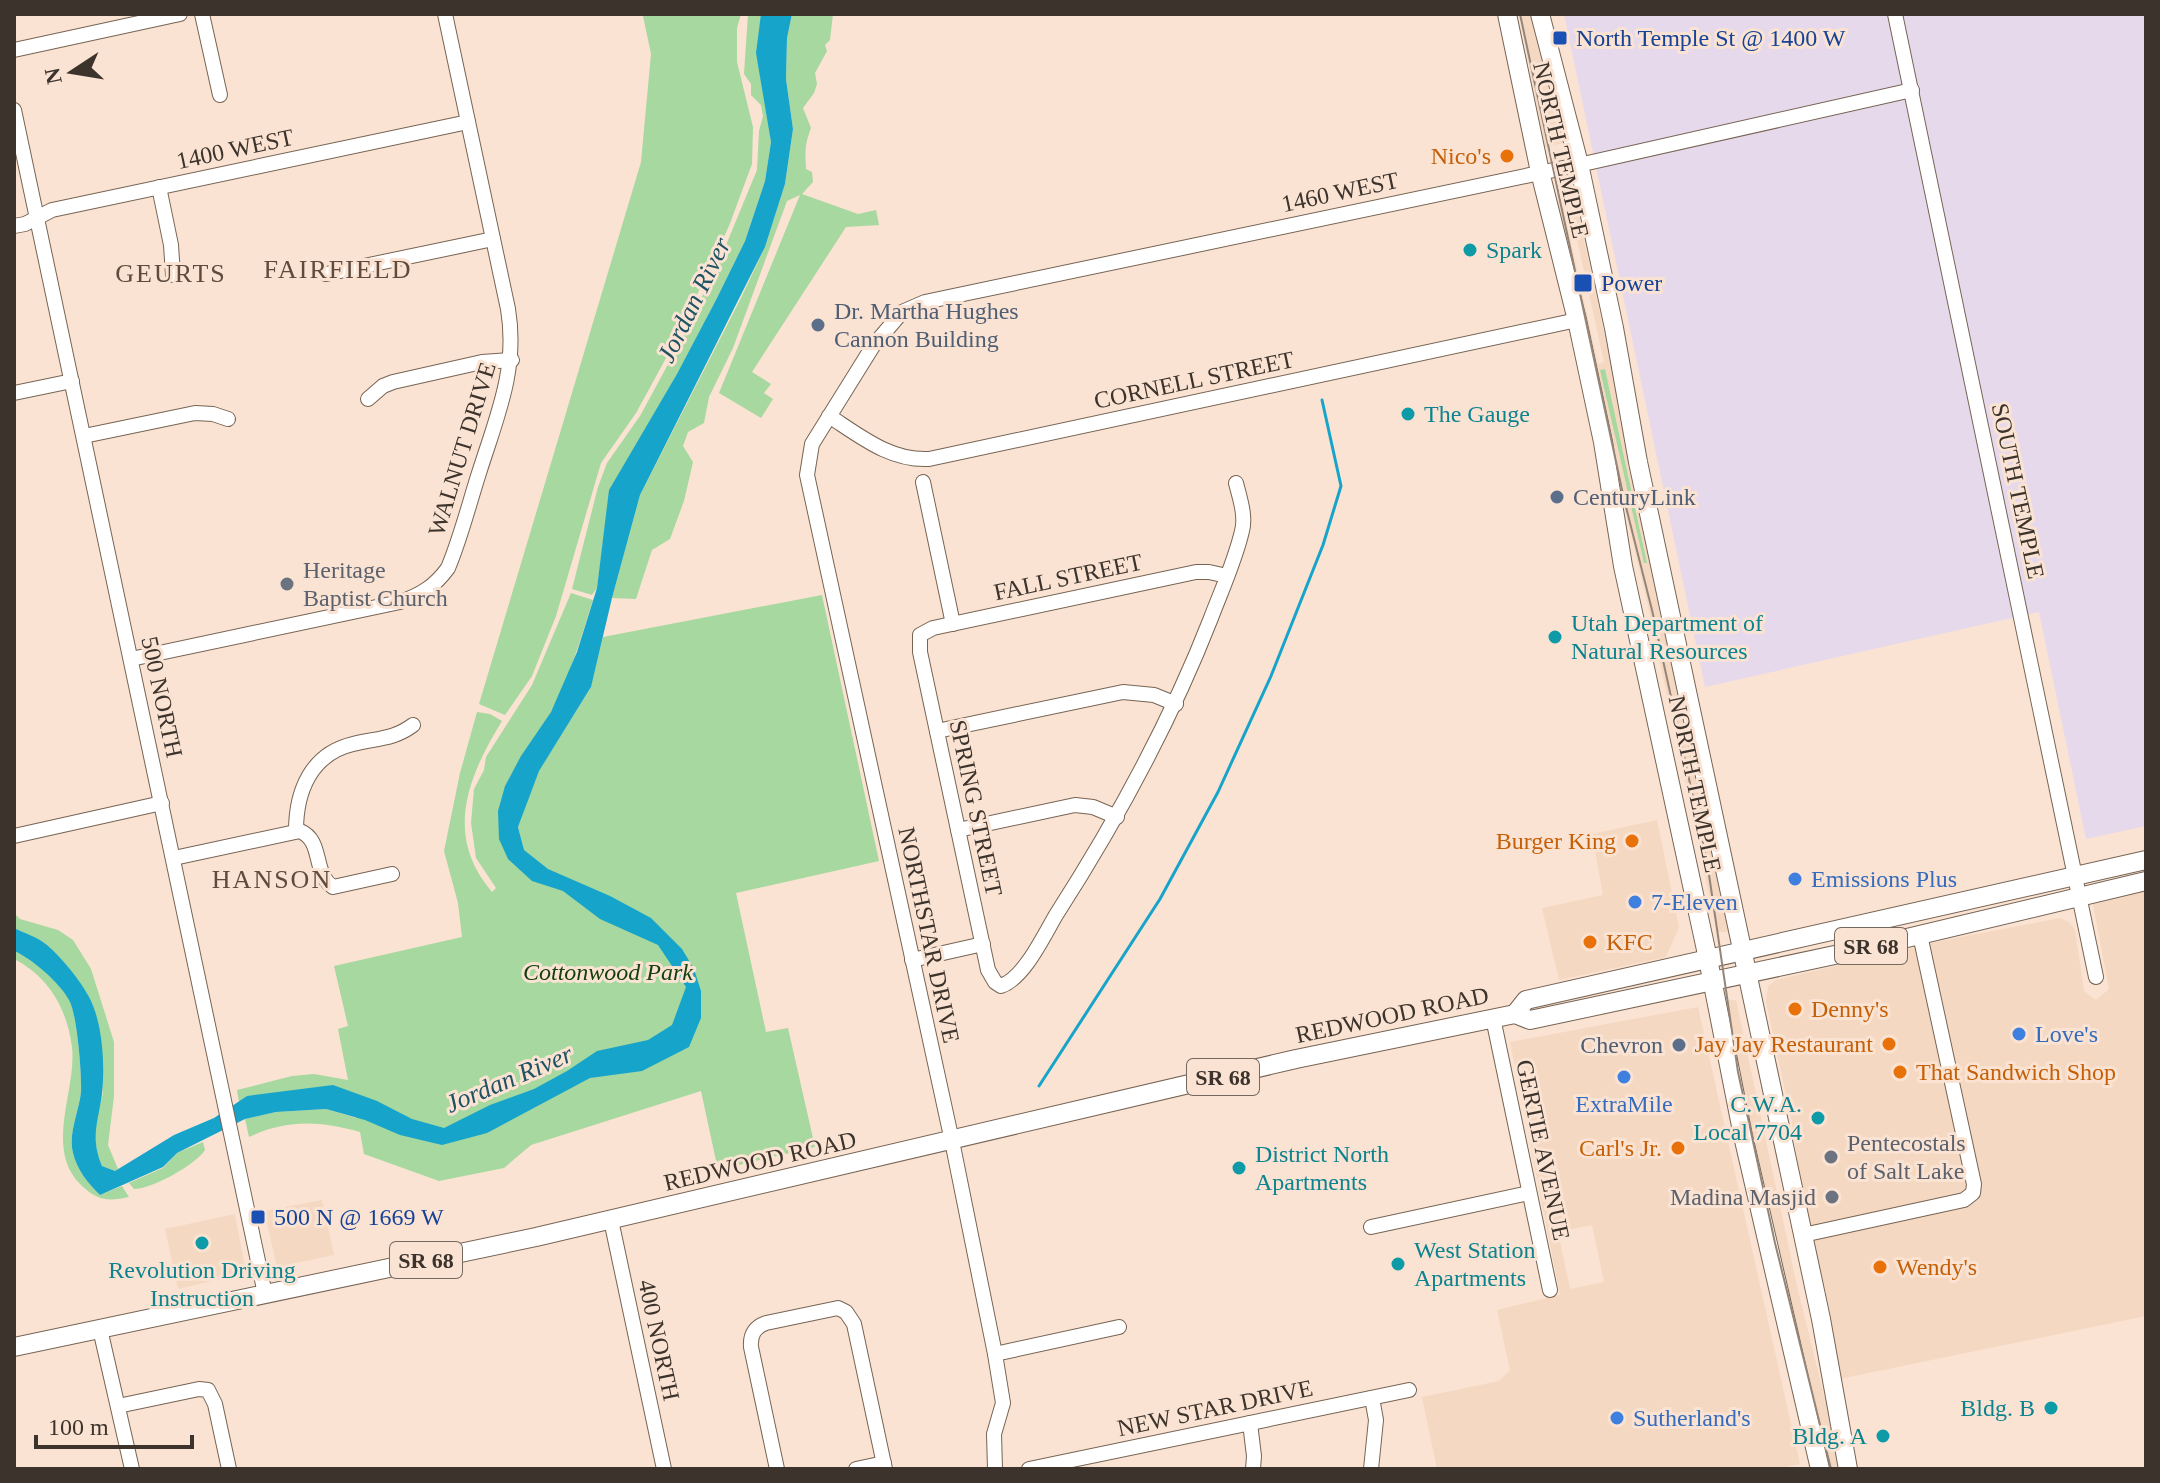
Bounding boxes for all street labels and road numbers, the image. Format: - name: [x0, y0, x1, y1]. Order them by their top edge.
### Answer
- street label: NORTH TEMPLE: [1528, 59, 1594, 241]
- street label: 1400 WEST: [174, 124, 296, 174]
- street label: 1460 WEST: [1279, 167, 1401, 217]
- street label: CORNELL STREET: [1092, 346, 1297, 414]
- street label: WALNUT DRIVE: [423, 359, 501, 539]
- street label: SOUTH TEMPLE: [1987, 401, 2049, 581]
- street label: FALL STREET: [991, 548, 1145, 605]
- street label: 500 NORTH: [136, 634, 188, 760]
- street label: NORTH TEMPLE: [1664, 693, 1726, 875]
- street label: SPRING STREET: [945, 718, 1007, 899]
- street label: NORTHSTAR DRIVE: [893, 825, 965, 1045]
- road number: SR 68: [1835, 928, 1907, 964]
- street label: REDWOOD ROAD: [1293, 982, 1491, 1048]
- street label: GERTIE AVENUE: [1511, 1057, 1575, 1243]
- road number: SR 68: [1187, 1059, 1259, 1095]
- street label: REDWOOD ROAD: [661, 1126, 859, 1196]
- road number: SR 68: [390, 1242, 462, 1278]
- street label: 400 NORTH: [633, 1277, 685, 1403]
- street label: NEW STAR DRIVE: [1115, 1375, 1315, 1441]

